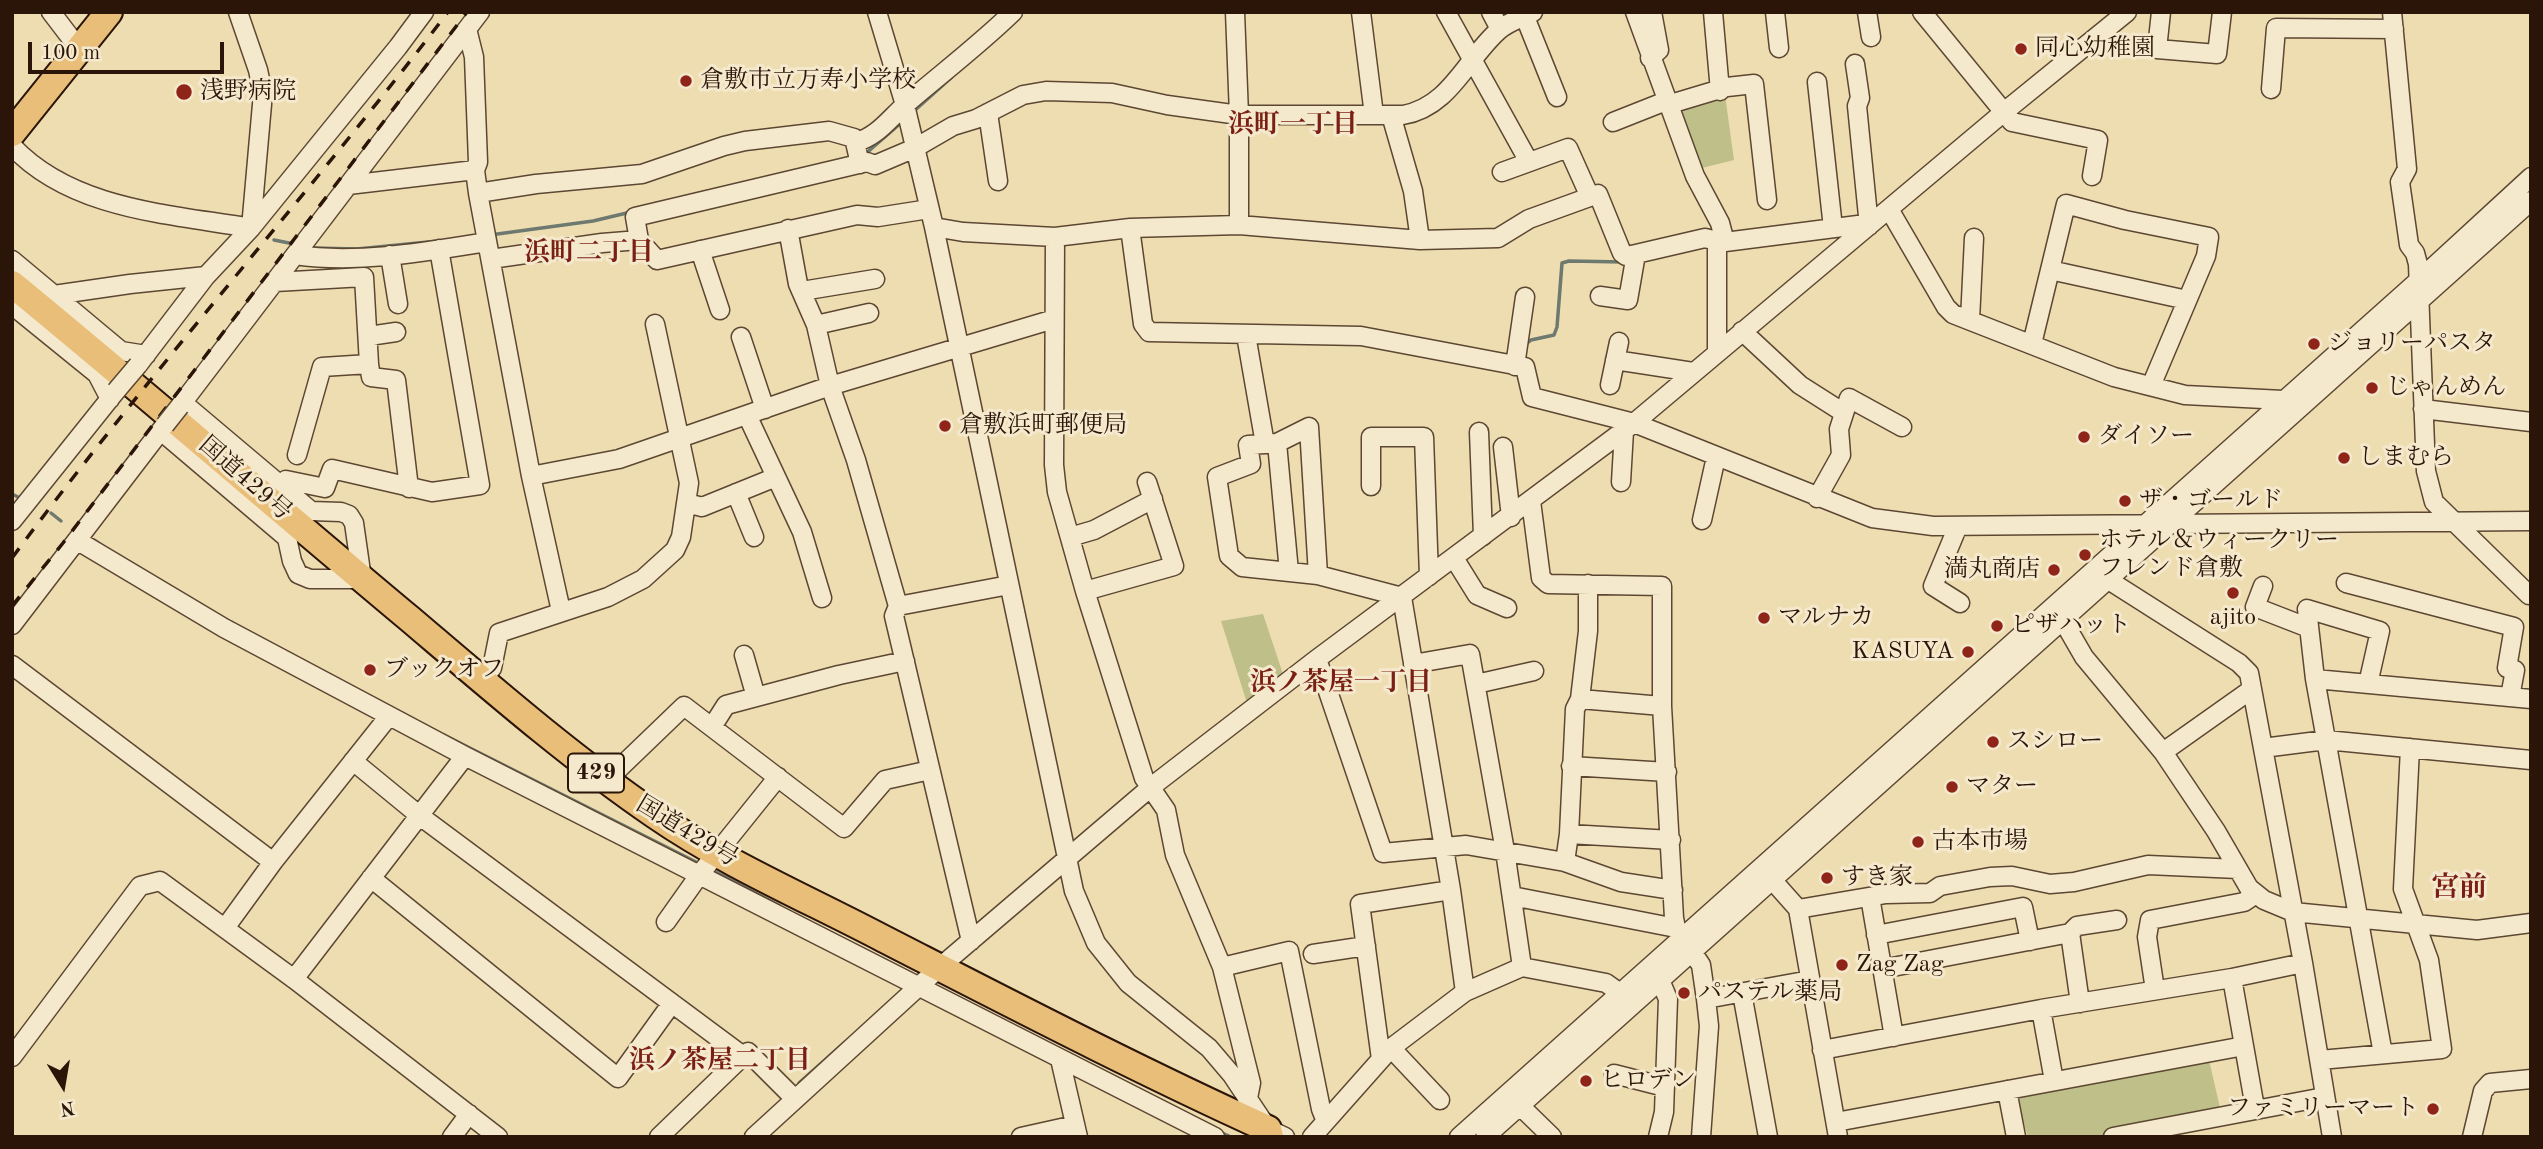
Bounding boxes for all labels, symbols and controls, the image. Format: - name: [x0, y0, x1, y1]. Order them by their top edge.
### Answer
- scale bar: [32, 28, 228, 72]
- place label: 同心幼稚園: [2035, 35, 2155, 63]
- marker: 同心幼稚園: [2013, 41, 2029, 57]
- text: 100 m: [41, 43, 100, 64]
- place label: 倉敷市立万寿小学校: [700, 67, 916, 95]
- marker: 倉敷市立万寿小学校: [678, 73, 694, 89]
- place label: 浅野病院: [200, 78, 296, 106]
- marker: 浅野病院: [174, 82, 194, 102]
- district label: 浜町一丁目: [1228, 109, 1358, 141]
- district label: 浜町二丁目: [524, 237, 654, 269]
- place label: ジョリーパスタ: [2328, 330, 2496, 358]
- marker: ジョリーパスタ: [2306, 336, 2322, 352]
- place label: じゃんめん: [2386, 374, 2506, 402]
- marker: じゃんめん: [2364, 380, 2380, 396]
- place label: 倉敷浜町郵便局: [959, 412, 1127, 440]
- marker: 倉敷浜町郵便局: [937, 418, 953, 434]
- place label: ダイソー: [2098, 423, 2194, 451]
- marker: ダイソー: [2076, 429, 2092, 445]
- street label: 国道429号: [193, 431, 297, 527]
- place label: しまむら: [2358, 444, 2454, 472]
- marker: しまむら: [2336, 450, 2352, 466]
- place label: ザ・ゴールド: [2139, 487, 2283, 515]
- marker: ザ・ゴールド: [2117, 493, 2133, 509]
- place label: ホテル＆ウィークリー フレンド倉敷: [2099, 527, 2339, 583]
- marker: ホテル＆ウィークリー フレンド倉敷: [2077, 547, 2093, 563]
- place label: 満丸商店: [1944, 556, 2040, 584]
- marker: 満丸商店: [2046, 562, 2062, 578]
- marker: ajito: [2225, 585, 2241, 601]
- place label: マルナカ: [1778, 604, 1874, 632]
- place label: ajito: [2210, 604, 2256, 632]
- marker: マルナカ: [1756, 610, 1772, 626]
- place label: ピザハット: [2011, 612, 2131, 640]
- marker: ピザハット: [1989, 618, 2005, 634]
- place label: KASUYA: [1851, 638, 1954, 666]
- marker: KASUYA: [1960, 644, 1976, 660]
- place label: ブックオフ: [384, 656, 504, 684]
- marker: ブックオフ: [362, 662, 378, 678]
- district label: 浜ノ茶屋一丁目: [1250, 667, 1432, 699]
- place label: スシロー: [2007, 728, 2103, 756]
- marker: スシロー: [1985, 734, 2001, 750]
- road number: 429: [568, 754, 624, 792]
- place label: マター: [1966, 773, 2038, 801]
- marker: マター: [1944, 779, 1960, 795]
- street label: 国道429号: [631, 790, 743, 874]
- place label: 古本市場: [1932, 828, 2028, 856]
- marker: 古本市場: [1910, 834, 1926, 850]
- place label: すき家: [1841, 864, 1913, 892]
- marker: すき家: [1819, 870, 1835, 886]
- district label: 宮前: [2431, 872, 2487, 906]
- place label: Zag Zag: [1856, 951, 1944, 979]
- marker: Zag Zag: [1834, 957, 1850, 973]
- place label: パステル薬局: [1698, 979, 1842, 1007]
- marker: パステル薬局: [1676, 985, 1692, 1001]
- district label: 浜ノ茶屋二丁目: [629, 1045, 811, 1077]
- north arrow: [28, 1051, 98, 1121]
- place label: ヒロデン: [1600, 1067, 1696, 1095]
- marker: ヒロデン: [1578, 1073, 1594, 1089]
- place label: ファミリーマート: [2227, 1095, 2419, 1123]
- text: N: [58, 1096, 76, 1118]
- marker: ファミリーマート: [2425, 1101, 2441, 1117]

